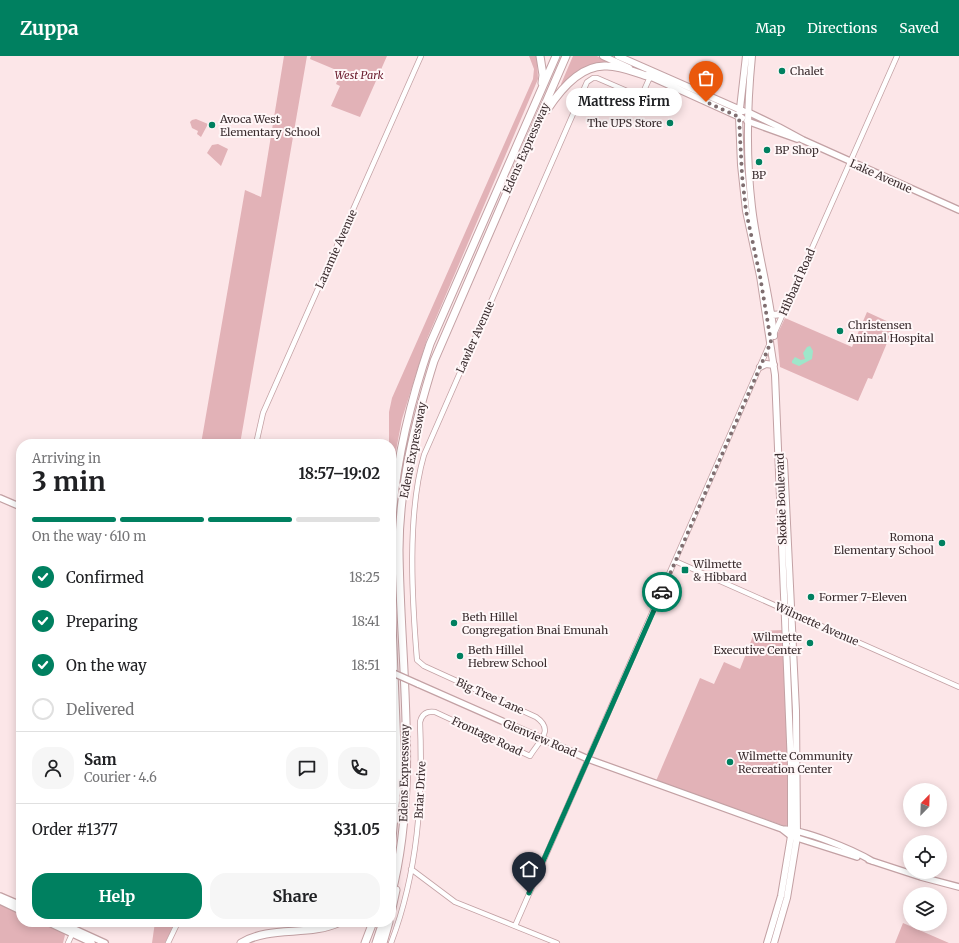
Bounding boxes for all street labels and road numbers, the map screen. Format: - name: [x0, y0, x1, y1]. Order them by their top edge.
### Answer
- street label: Edens Expressway: [500, 100, 553, 196]
- street label: Lake Avenue: [848, 156, 915, 196]
- street label: Laramie Avenue: [312, 207, 360, 291]
- street label: Hibbard Road: [776, 246, 818, 318]
- street label: Lawler Avenue: [453, 299, 497, 375]
- street label: Edens Expressway: [397, 400, 429, 499]
- street label: Skokie Boulevard: [772, 452, 790, 545]
- street label: Wilmette Avenue: [772, 599, 861, 649]
- street label: Big Tree Lane: [454, 675, 526, 717]
- street label: Frontage Road: [449, 713, 525, 759]
- street label: Glenview Road: [501, 716, 579, 760]
- street label: Edens Expressway: [396, 723, 412, 822]
- street label: Briar Drive: [411, 760, 429, 819]

